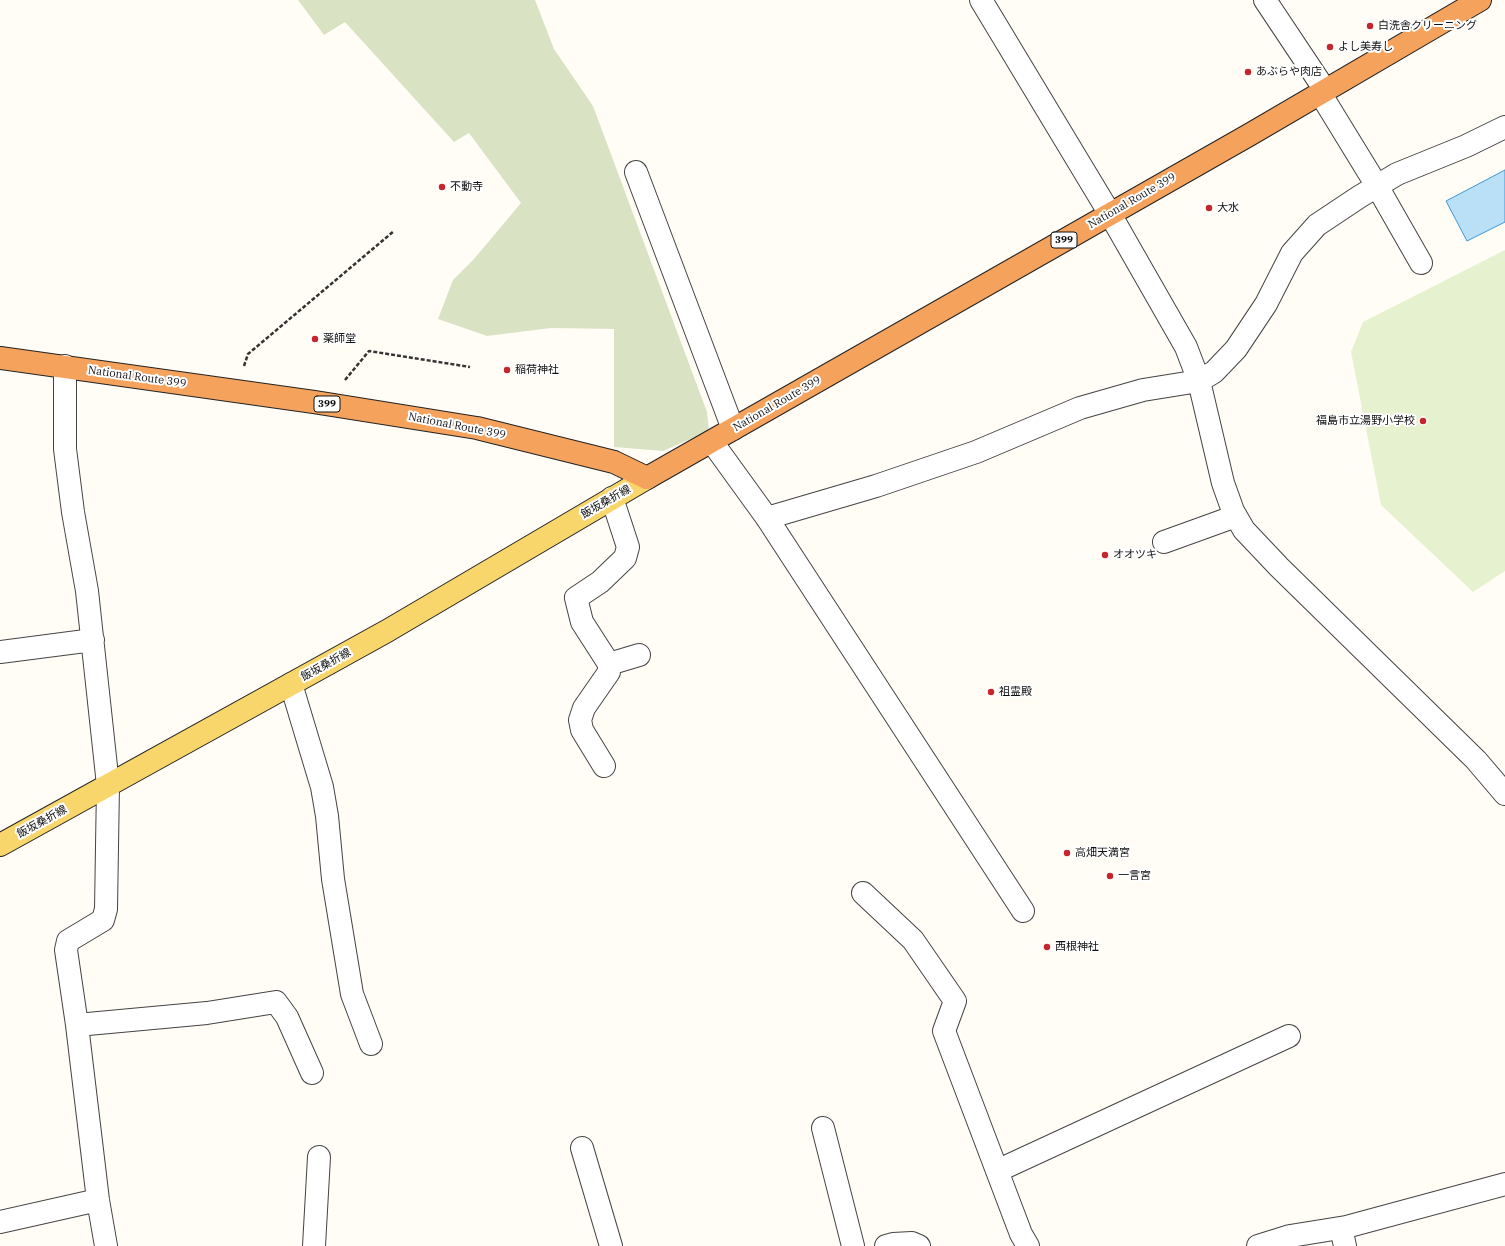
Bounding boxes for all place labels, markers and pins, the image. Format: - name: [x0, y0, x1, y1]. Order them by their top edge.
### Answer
- place label: 白洗舎クリーニング: [1378, 19, 1477, 33]
- marker: 白洗舎クリーニング: [1365, 21, 1375, 31]
- place label: よし美寿し: [1338, 40, 1393, 54]
- marker: よし美寿し: [1325, 42, 1335, 52]
- place label: あぶらや肉店: [1256, 65, 1322, 79]
- marker: あぶらや肉店: [1243, 67, 1253, 77]
- place label: 不動寺: [450, 180, 483, 194]
- marker: 不動寺: [437, 182, 447, 192]
- place label: 大水: [1217, 201, 1239, 215]
- marker: 大水: [1204, 203, 1214, 213]
- place label: 薬師堂: [323, 332, 356, 346]
- marker: 薬師堂: [310, 334, 320, 344]
- place label: 稲荷神社: [515, 363, 559, 377]
- marker: 稲荷神社: [502, 365, 512, 375]
- place label: 福島市立湯野小学校: [1316, 414, 1415, 428]
- marker: 福島市立湯野小学校: [1418, 416, 1428, 426]
- place label: オオツキ: [1113, 548, 1157, 562]
- marker: オオツキ: [1100, 550, 1110, 560]
- place label: 祖霊殿: [999, 685, 1032, 699]
- marker: 祖霊殿: [986, 687, 996, 697]
- place label: 高畑天満宮: [1075, 846, 1130, 860]
- marker: 高畑天満宮: [1062, 848, 1072, 858]
- place label: 一言宮: [1118, 869, 1151, 883]
- marker: 一言宮: [1105, 871, 1115, 881]
- place label: 西根神社: [1055, 940, 1099, 954]
- marker: 西根神社: [1042, 942, 1052, 952]

